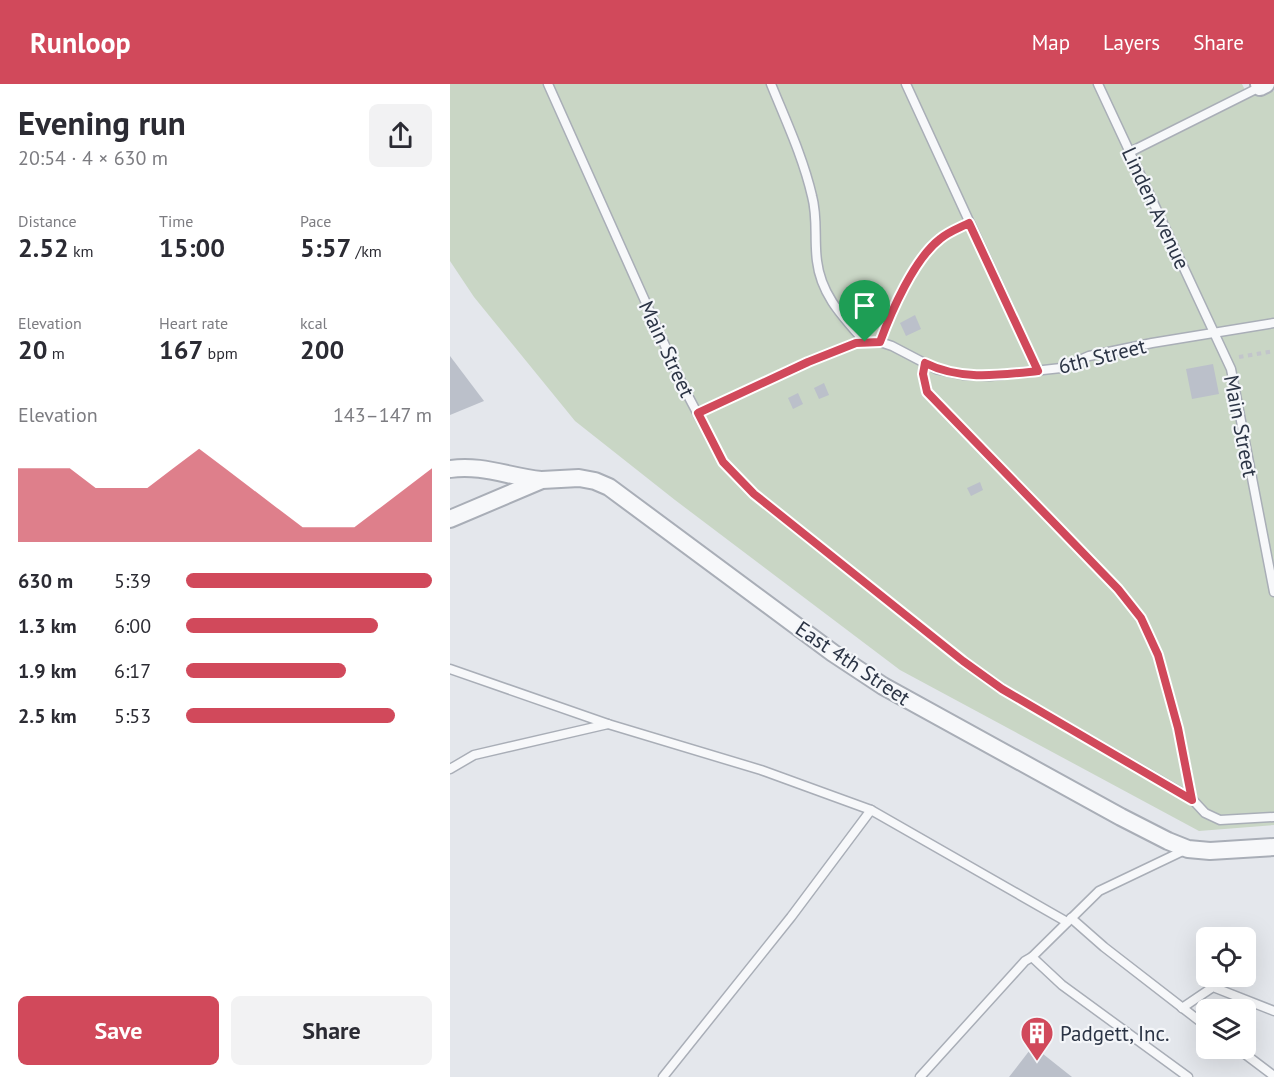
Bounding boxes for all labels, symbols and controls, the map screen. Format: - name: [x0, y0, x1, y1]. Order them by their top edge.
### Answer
- text: Runloop: [30, 24, 131, 61]
- text: Map: [1032, 29, 1070, 56]
- text: Layers: [1103, 29, 1160, 56]
- text: Share: [1193, 29, 1244, 56]
- text: Evening run: [18, 101, 186, 144]
- button: share: [369, 104, 432, 167]
- street label: Linden Avenue: [1116, 142, 1196, 274]
- text: 20:54 · 4 × 630 m: [18, 145, 168, 171]
- text: Distance: [18, 211, 77, 231]
- text: Time: [159, 211, 193, 231]
- text: Pace: [300, 211, 331, 231]
- text: 2.52: [18, 231, 69, 264]
- text: 15:00: [159, 231, 225, 264]
- text: 5:57: [300, 231, 351, 264]
- text: km: [69, 241, 94, 261]
- text: /km: [351, 241, 382, 261]
- pin: [839, 280, 890, 342]
- icon: arrive: [848, 289, 881, 322]
- street label: Main Street: [633, 296, 701, 402]
- text: Elevation: [18, 313, 82, 333]
- text: Heart rate: [159, 313, 228, 333]
- text: kcal: [300, 313, 327, 333]
- street label: 6th Street: [1055, 332, 1149, 380]
- text: 20: [18, 333, 47, 366]
- text: 167: [159, 333, 203, 366]
- text: 200: [300, 333, 344, 366]
- text: m: [47, 343, 65, 363]
- text: bpm: [203, 343, 238, 363]
- street label: Main Street: [1218, 373, 1264, 479]
- text: Elevation: [18, 402, 98, 428]
- text: 143–147 m: [333, 402, 432, 428]
- text: 630 m: [18, 568, 73, 594]
- text: 5:39: [114, 568, 151, 594]
- text: 1.3 km: [18, 613, 77, 639]
- text: 6:00: [114, 613, 151, 639]
- street label: East 4th Street: [791, 615, 915, 711]
- text: 1.9 km: [18, 658, 77, 684]
- text: 6:17: [114, 658, 151, 684]
- text: 2.5 km: [18, 703, 77, 729]
- text: 5:53: [114, 703, 151, 729]
- map controls: [1196, 927, 1256, 1059]
- button: locate: [1196, 927, 1256, 987]
- button: Save: [18, 996, 219, 1065]
- button: Share: [231, 996, 432, 1065]
- button: layers: [1196, 999, 1256, 1059]
- building icon: Padgett, Inc.: [1019, 1015, 1055, 1062]
- place label: Padgett, Inc.: [1060, 1020, 1170, 1047]

